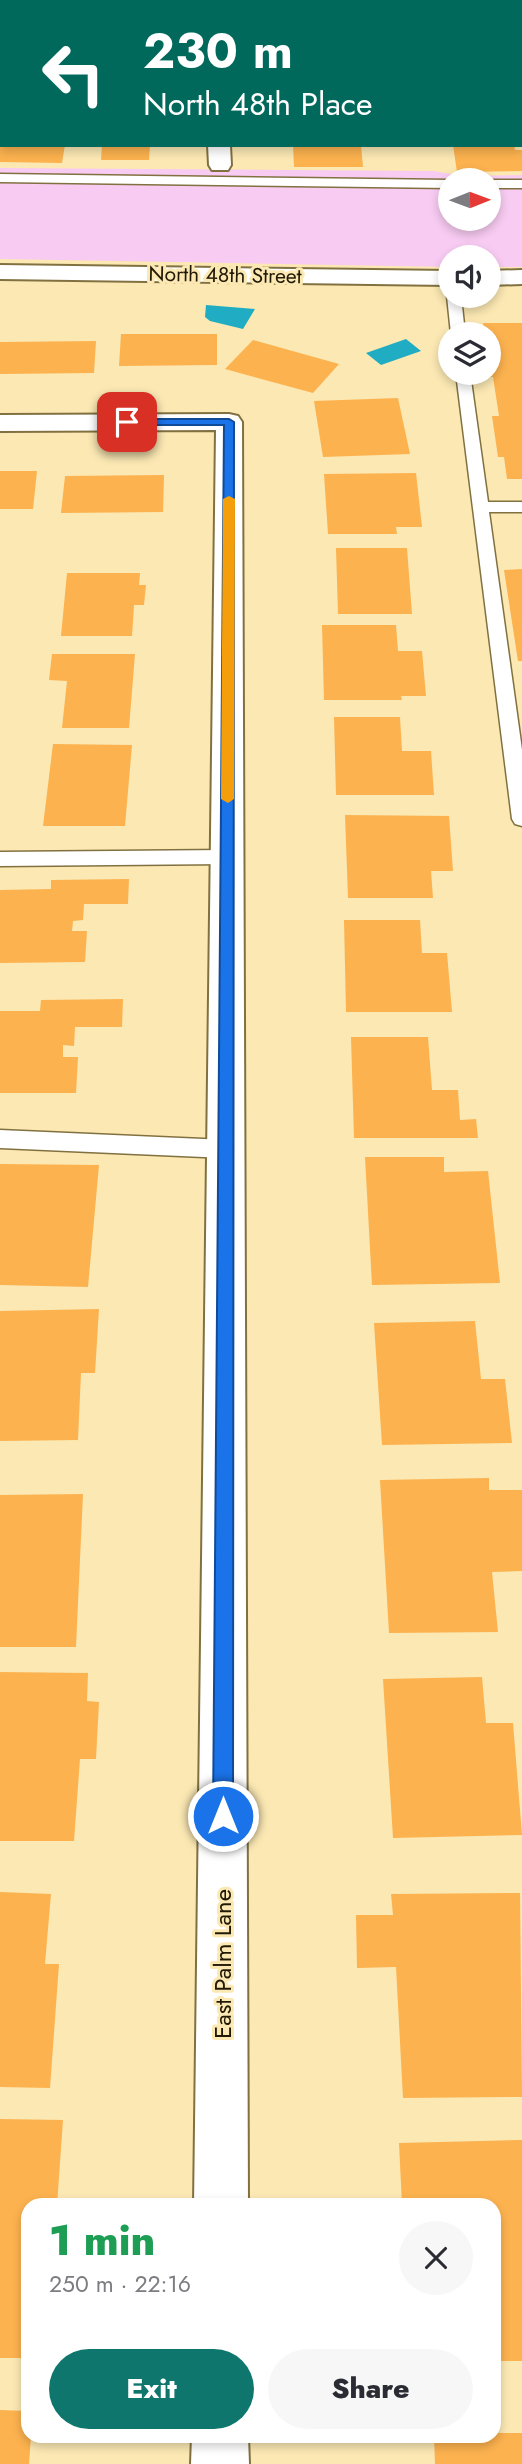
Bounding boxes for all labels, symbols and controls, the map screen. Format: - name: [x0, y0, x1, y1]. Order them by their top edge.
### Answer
- text: 230 m: [143, 16, 293, 86]
- icon: left: [28, 28, 119, 119]
- text: North 48th Place: [143, 81, 373, 127]
- north arrow: [438, 168, 500, 231]
- map controls: [438, 168, 501, 385]
- button: sound: [438, 245, 501, 308]
- street label: North 48th Street: [148, 259, 302, 291]
- button: layers: [438, 322, 501, 385]
- pin: [97, 392, 157, 452]
- icon: arrive: [108, 403, 146, 441]
- position arrow: [186, 1779, 260, 1853]
- street label: East Palm Lane: [205, 1889, 240, 2039]
- text: 1 min: [49, 2210, 155, 2271]
- button: close: [399, 2221, 473, 2295]
- text: 250 m · 22:16: [49, 2267, 191, 2301]
- button: Exit: [49, 2349, 254, 2429]
- button: Share: [268, 2349, 473, 2429]

